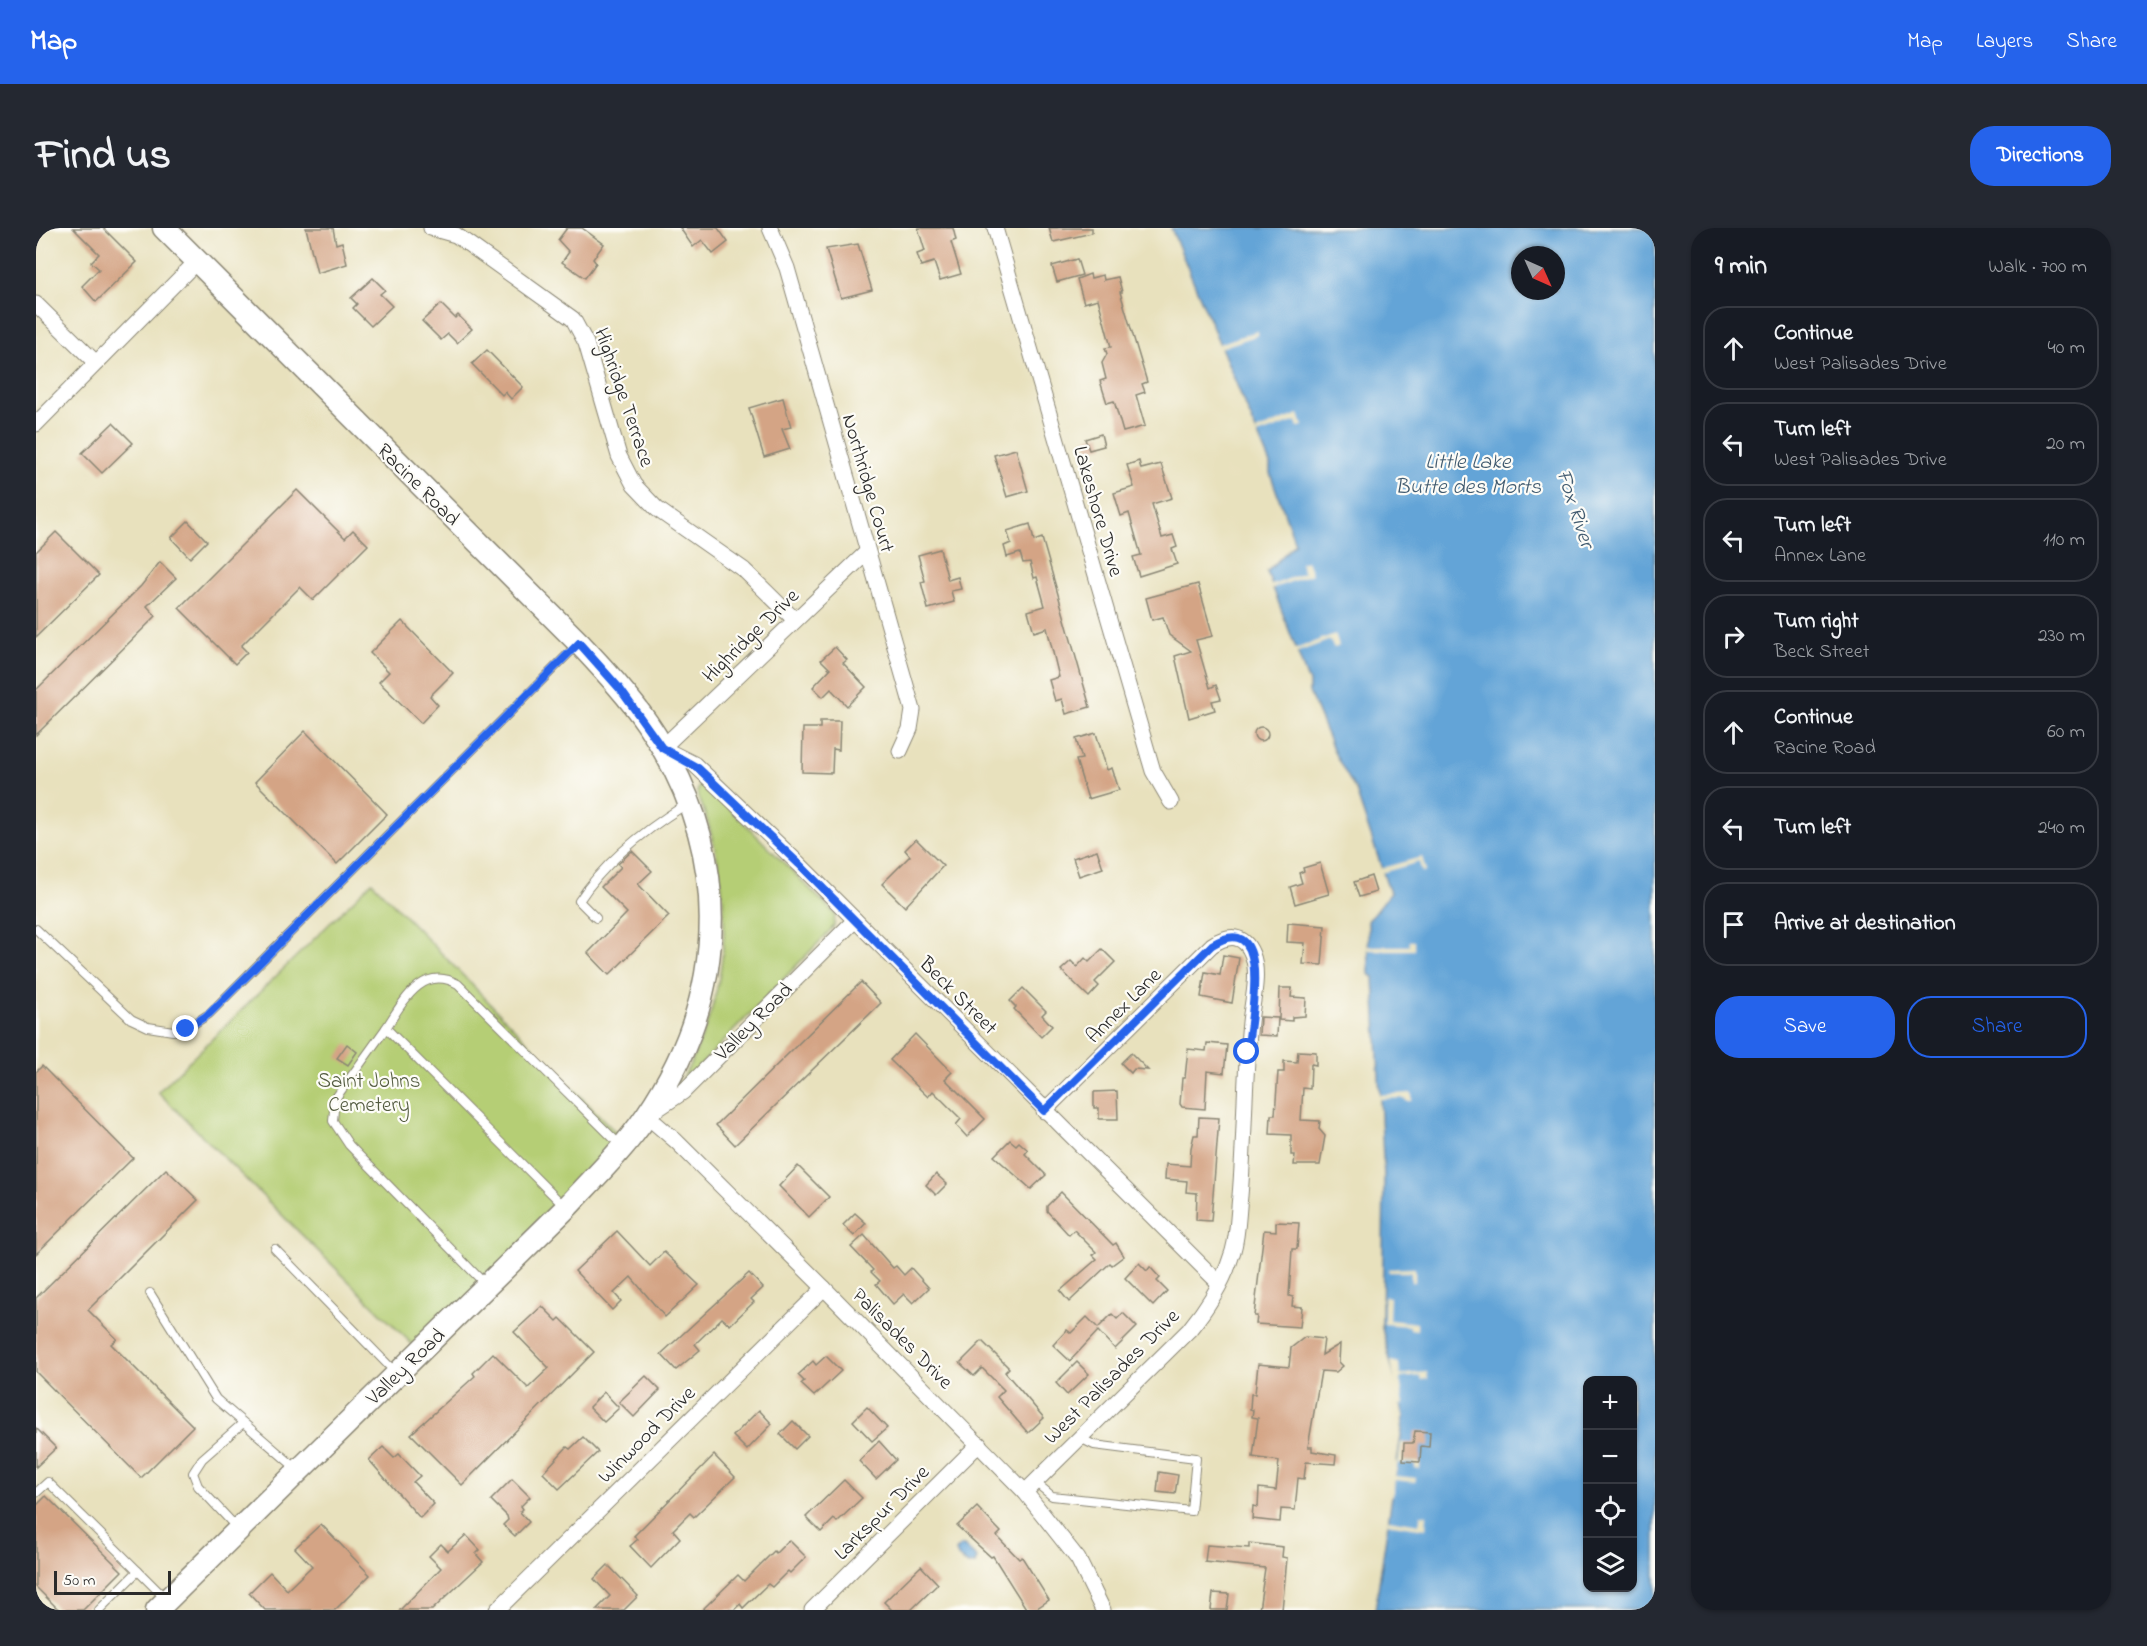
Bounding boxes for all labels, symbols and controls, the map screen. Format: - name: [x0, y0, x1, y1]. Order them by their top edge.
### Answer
- text: Map: [30, 22, 77, 63]
- text: Map: [1907, 27, 1943, 57]
- text: Layers: [1976, 27, 2033, 57]
- text: Share: [2066, 27, 2117, 57]
- text: Find us: [36, 126, 171, 187]
- button: Directions: [1970, 126, 2111, 186]
- north arrow: [1511, 246, 1565, 300]
- text: 9 min: [1715, 248, 1767, 286]
- text: Walk · 700 m: [1988, 253, 2087, 282]
- text: Continue: [1774, 318, 1853, 350]
- street label: Highridge Terrace: [583, 324, 661, 472]
- icon: ahead: [1717, 332, 1750, 365]
- text: 40 m: [2048, 334, 2085, 363]
- text: West Palisades Drive: [1774, 350, 1947, 379]
- street label: Northridge Court: [831, 411, 901, 557]
- text: Turn left: [1774, 414, 1851, 446]
- icon: left: [1717, 428, 1750, 461]
- text: 20 m: [2046, 430, 2085, 459]
- street label: Racine Road: [369, 437, 466, 534]
- street label: Lakeshore Drive: [1064, 443, 1130, 581]
- text: West Palisades Drive: [1774, 446, 1947, 475]
- water label: Little Lake Butte des Morts: [1395, 447, 1542, 504]
- water label: Fox River: [1546, 465, 1603, 555]
- text: Turn left: [1774, 510, 1851, 542]
- icon: left: [1717, 524, 1750, 557]
- text: 110 m: [2043, 526, 2085, 555]
- text: Annex Lane: [1774, 542, 1866, 571]
- street label: Highridge Drive: [696, 582, 808, 692]
- text: Turn right: [1774, 606, 1859, 638]
- icon: right: [1717, 620, 1750, 653]
- text: 230 m: [2038, 622, 2085, 651]
- text: Beck Street: [1774, 638, 1869, 667]
- text: Continue: [1774, 702, 1853, 734]
- icon: ahead: [1717, 716, 1750, 749]
- text: 60 m: [2047, 718, 2085, 747]
- text: Racine Road: [1774, 734, 1876, 763]
- icon: left: [1717, 812, 1750, 845]
- text: Turn left: [1774, 812, 1851, 844]
- text: 240 m: [2038, 814, 2085, 843]
- icon: arrive: [1717, 908, 1750, 941]
- text: Arrive at destination: [1774, 908, 1956, 940]
- street label: Beck Street: [911, 950, 1004, 1042]
- street label: Annex Lane: [1080, 961, 1170, 1051]
- street label: Valley Road: [708, 976, 802, 1071]
- button: Save: [1715, 996, 1895, 1058]
- button: Share: [1907, 996, 2087, 1058]
- route end: [172, 1015, 198, 1041]
- route start: [1233, 1038, 1259, 1064]
- park label: Saint Johns Cemetery: [318, 1067, 420, 1123]
- street label: Palisades Drive: [844, 1282, 959, 1397]
- street label: West Palisades Drive: [1038, 1302, 1188, 1452]
- street label: Valley Road: [359, 1322, 454, 1415]
- map controls: [1583, 1376, 1637, 1592]
- button: +: [1583, 1376, 1637, 1430]
- street label: Winwood Drive: [592, 1379, 704, 1491]
- button: −: [1583, 1430, 1637, 1484]
- street label: Larkspur Drive: [828, 1458, 937, 1568]
- button: locate: [1583, 1484, 1637, 1538]
- button: layers: [1583, 1538, 1637, 1592]
- scale bar: [54, 1568, 171, 1596]
- text: 50 m: [63, 1569, 95, 1593]

